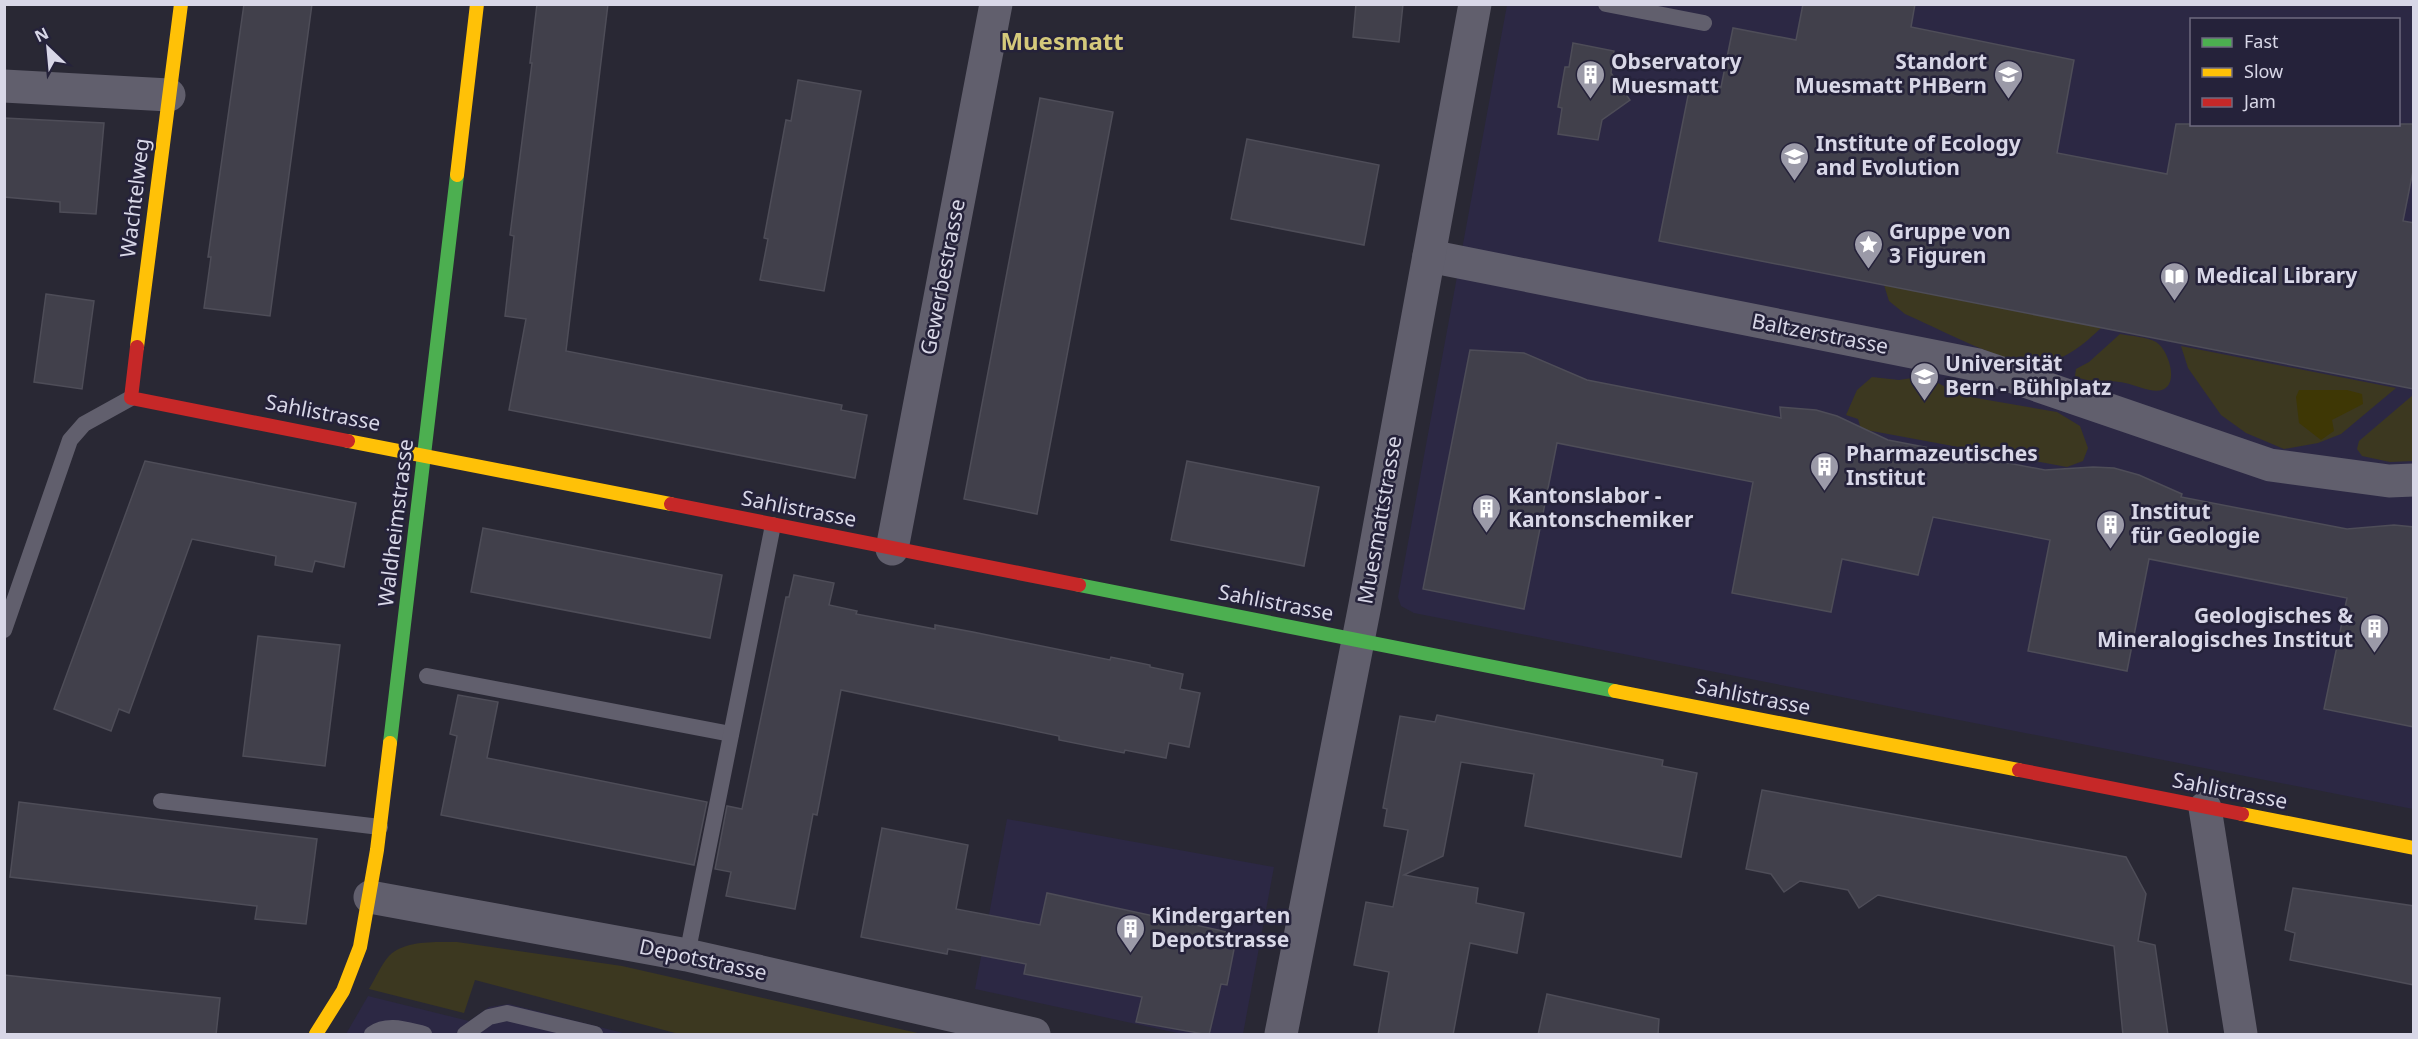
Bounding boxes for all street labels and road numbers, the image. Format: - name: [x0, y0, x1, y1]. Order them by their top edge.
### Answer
- street label: Wachtelweg: [113, 137, 155, 259]
- street label: Gewerbestrasse: [913, 197, 971, 357]
- street label: Baltzerstrasse: [1750, 306, 1891, 360]
- street label: Sahlistrasse: [263, 387, 383, 437]
- street label: Muesmattstrasse: [1350, 434, 1408, 606]
- street label: Waldheimstrasse: [371, 437, 419, 608]
- street label: Sahlistrasse: [739, 483, 859, 533]
- street label: Sahlistrasse: [1216, 577, 1336, 627]
- street label: Sahlistrasse: [1693, 671, 1813, 721]
- street label: Sahlistrasse: [2170, 765, 2290, 815]
- street label: Depotstrasse: [637, 932, 770, 986]

